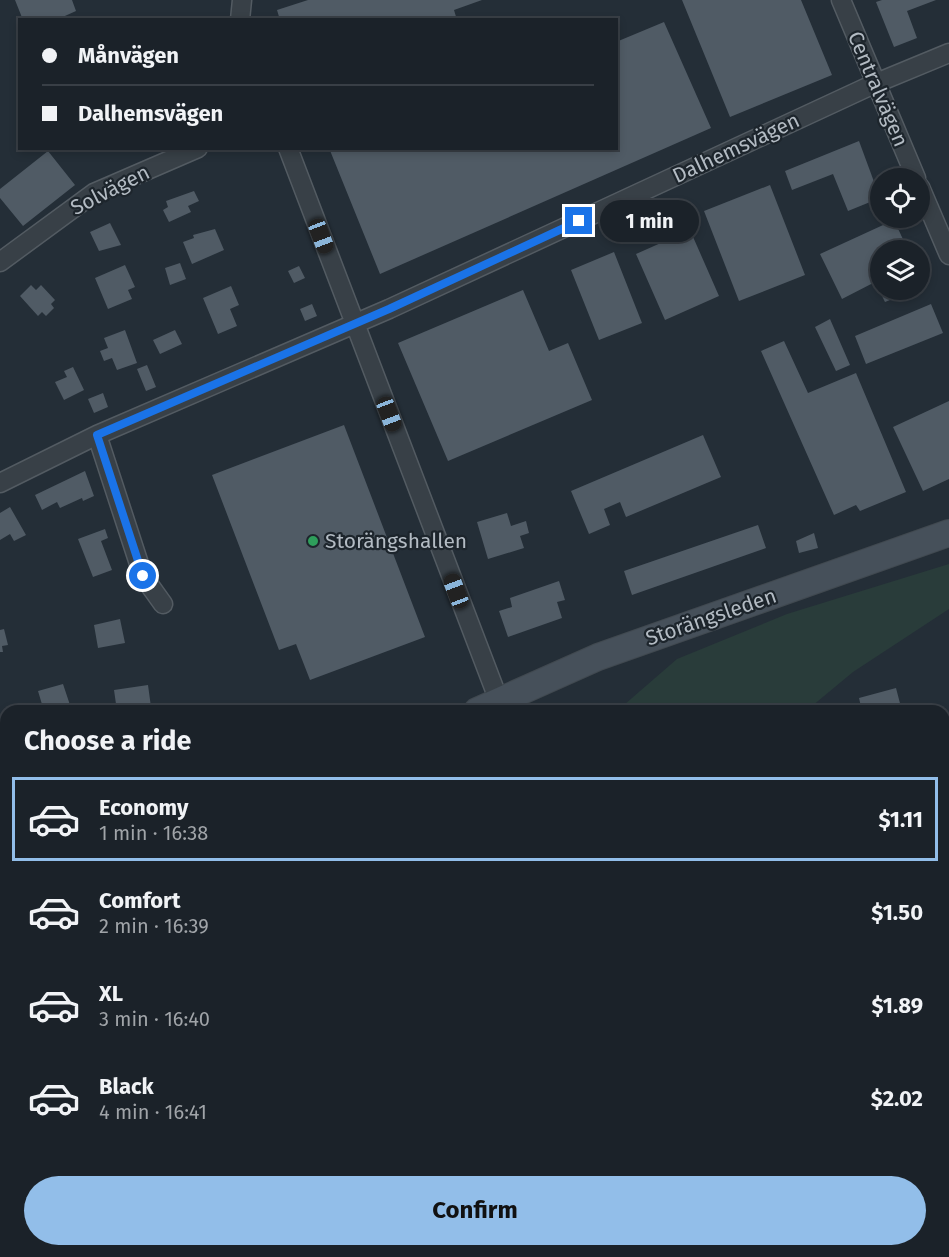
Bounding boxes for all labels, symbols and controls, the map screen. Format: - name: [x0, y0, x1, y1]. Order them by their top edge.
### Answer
- street label: Centralvägen: [842, 27, 914, 151]
- text: Månvägen: [78, 42, 179, 69]
- text: Dalhemsvägen: [78, 100, 223, 127]
- street label: Dalhemsvägen: [668, 107, 804, 189]
- street label: Solvägen: [66, 159, 154, 221]
- map controls: [870, 168, 930, 300]
- button: locate: [870, 168, 930, 228]
- callout: 1 min: [600, 200, 699, 242]
- route end: [565, 207, 592, 234]
- text: 1 min: [625, 209, 674, 233]
- car: [306, 216, 336, 256]
- button: layers: [870, 240, 930, 300]
- car: [374, 394, 404, 434]
- place label: Storängshallen: [325, 528, 467, 554]
- marker: Storängshallen: [306, 534, 320, 548]
- route start: [129, 562, 156, 589]
- car: [441, 571, 471, 611]
- street label: Storängsleden: [642, 582, 780, 652]
- text: Choose a ride: [24, 725, 191, 757]
- icon: car: [27, 792, 81, 846]
- text: Economy: [99, 794, 188, 821]
- text: $1.11: [878, 806, 923, 833]
- text: 1 min · 16:38: [99, 821, 208, 845]
- icon: car: [27, 885, 81, 939]
- text: Comfort: [99, 887, 180, 914]
- text: $1.50: [871, 899, 923, 926]
- text: 2 min · 16:39: [99, 914, 209, 938]
- icon: car: [27, 978, 81, 1032]
- text: XL: [99, 980, 123, 1007]
- text: $1.89: [871, 992, 923, 1019]
- text: 3 min · 16:40: [99, 1007, 210, 1031]
- icon: car: [27, 1071, 81, 1125]
- text: Black: [99, 1073, 154, 1100]
- text: $2.02: [871, 1085, 923, 1112]
- text: 4 min · 16:41: [99, 1100, 207, 1124]
- button: Confirm: [24, 1176, 926, 1245]

